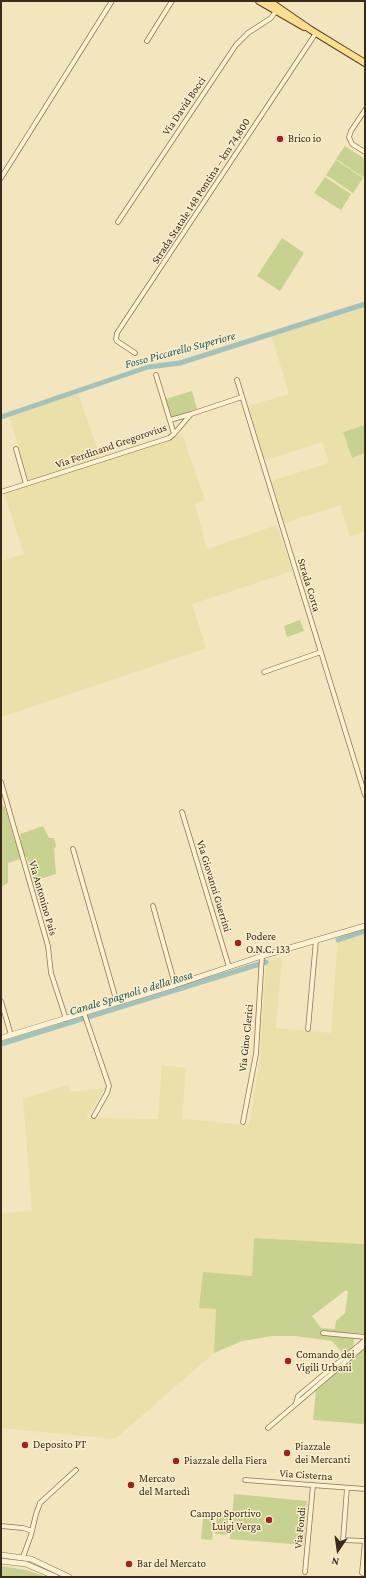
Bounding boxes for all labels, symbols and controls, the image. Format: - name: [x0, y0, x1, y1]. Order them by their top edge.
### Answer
- street label: Via David Bocci: [160, 74, 208, 138]
- street label: Strada Statale 148 Pontina – km 74,800: [149, 116, 253, 266]
- place label: Brico io: [288, 132, 321, 146]
- marker: Brico io: [275, 134, 285, 144]
- water label: Fosso Piccarello Superiore: [123, 328, 237, 372]
- street label: Via Ferdinand Gregorovius: [54, 421, 168, 471]
- street label: Strada Corta: [295, 557, 323, 613]
- street label: Via Giovanni Guerrini: [194, 838, 234, 934]
- street label: Via Antonino Pais: [26, 859, 60, 937]
- place label: Podere O.N.C. 133: [246, 930, 290, 956]
- marker: Podere O.N.C. 133: [233, 938, 243, 948]
- water label: Canale Spagnoli o della Rosa: [68, 967, 194, 1019]
- street label: Via Gino Clerici: [236, 1004, 256, 1072]
- place label: Comando dei Vigili Urbani: [296, 1348, 355, 1374]
- marker: Comando dei Vigili Urbani: [283, 1356, 293, 1366]
- place label: Deposito PT: [33, 1438, 86, 1452]
- marker: Deposito PT: [20, 1440, 30, 1450]
- place label: Piazzale dei Mercanti: [295, 1440, 350, 1466]
- marker: Piazzale dei Mercanti: [282, 1448, 292, 1458]
- place label: Piazzale della Fiera: [184, 1454, 267, 1468]
- marker: Piazzale della Fiera: [171, 1456, 181, 1466]
- street label: Via Cisterna: [279, 1467, 333, 1483]
- place label: Mercato del Martedì: [139, 1472, 190, 1498]
- marker: Mercato del Martedì: [126, 1480, 136, 1490]
- place label: Campo Sportivo Luigi Verga: [190, 1507, 261, 1533]
- street label: Via Fondi: [292, 1507, 308, 1549]
- marker: Campo Sportivo Luigi Verga: [264, 1515, 274, 1525]
- north arrow: [318, 1530, 358, 1570]
- text: N: [330, 1555, 340, 1568]
- place label: Bar del Mercato: [137, 1557, 206, 1571]
- marker: Bar del Mercato: [124, 1559, 134, 1569]

